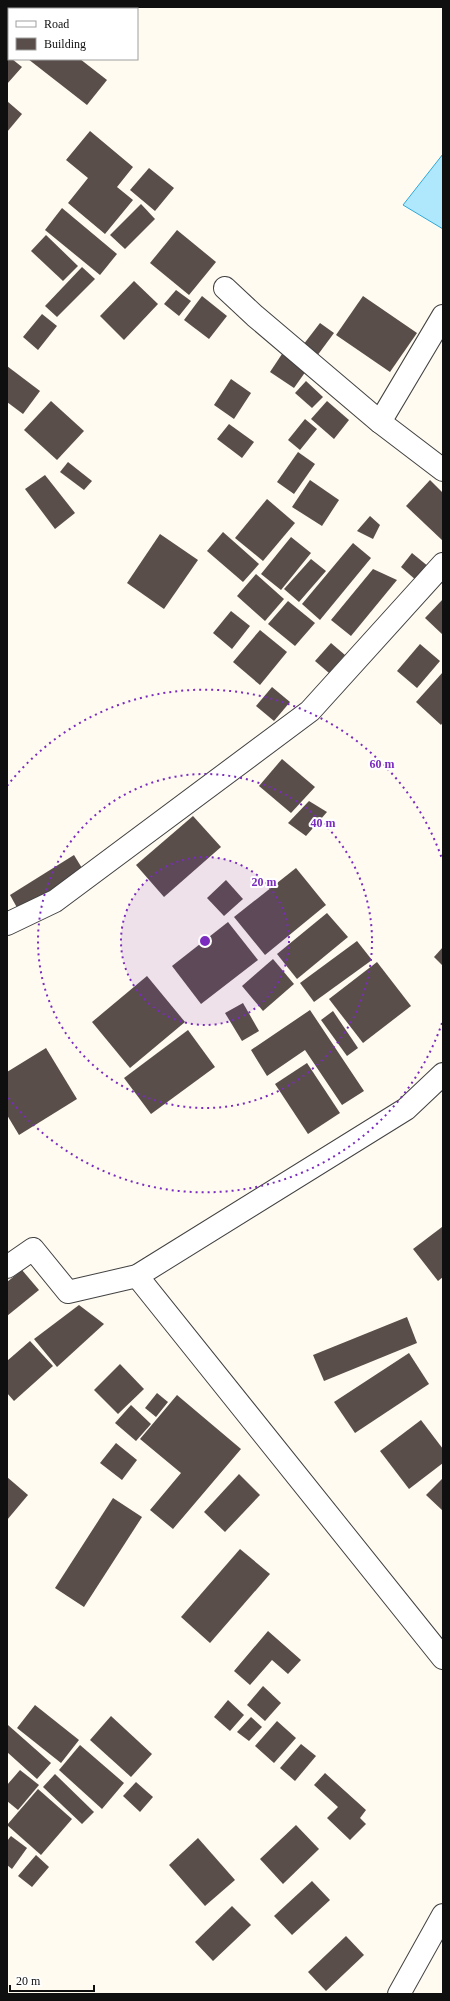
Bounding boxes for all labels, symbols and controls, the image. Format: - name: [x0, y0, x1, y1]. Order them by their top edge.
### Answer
- legend: [8, 8, 138, 60]
- text: Road: [44, 17, 69, 31]
- text: Building: [44, 37, 86, 51]
- text: 60 m: [370, 757, 395, 771]
- text: 40 m: [311, 816, 336, 830]
- text: 20 m: [252, 875, 277, 889]
- centre of rings: [198, 934, 212, 948]
- scale bar: [10, 1967, 94, 1993]
- text: 20 m: [16, 1974, 41, 1988]

